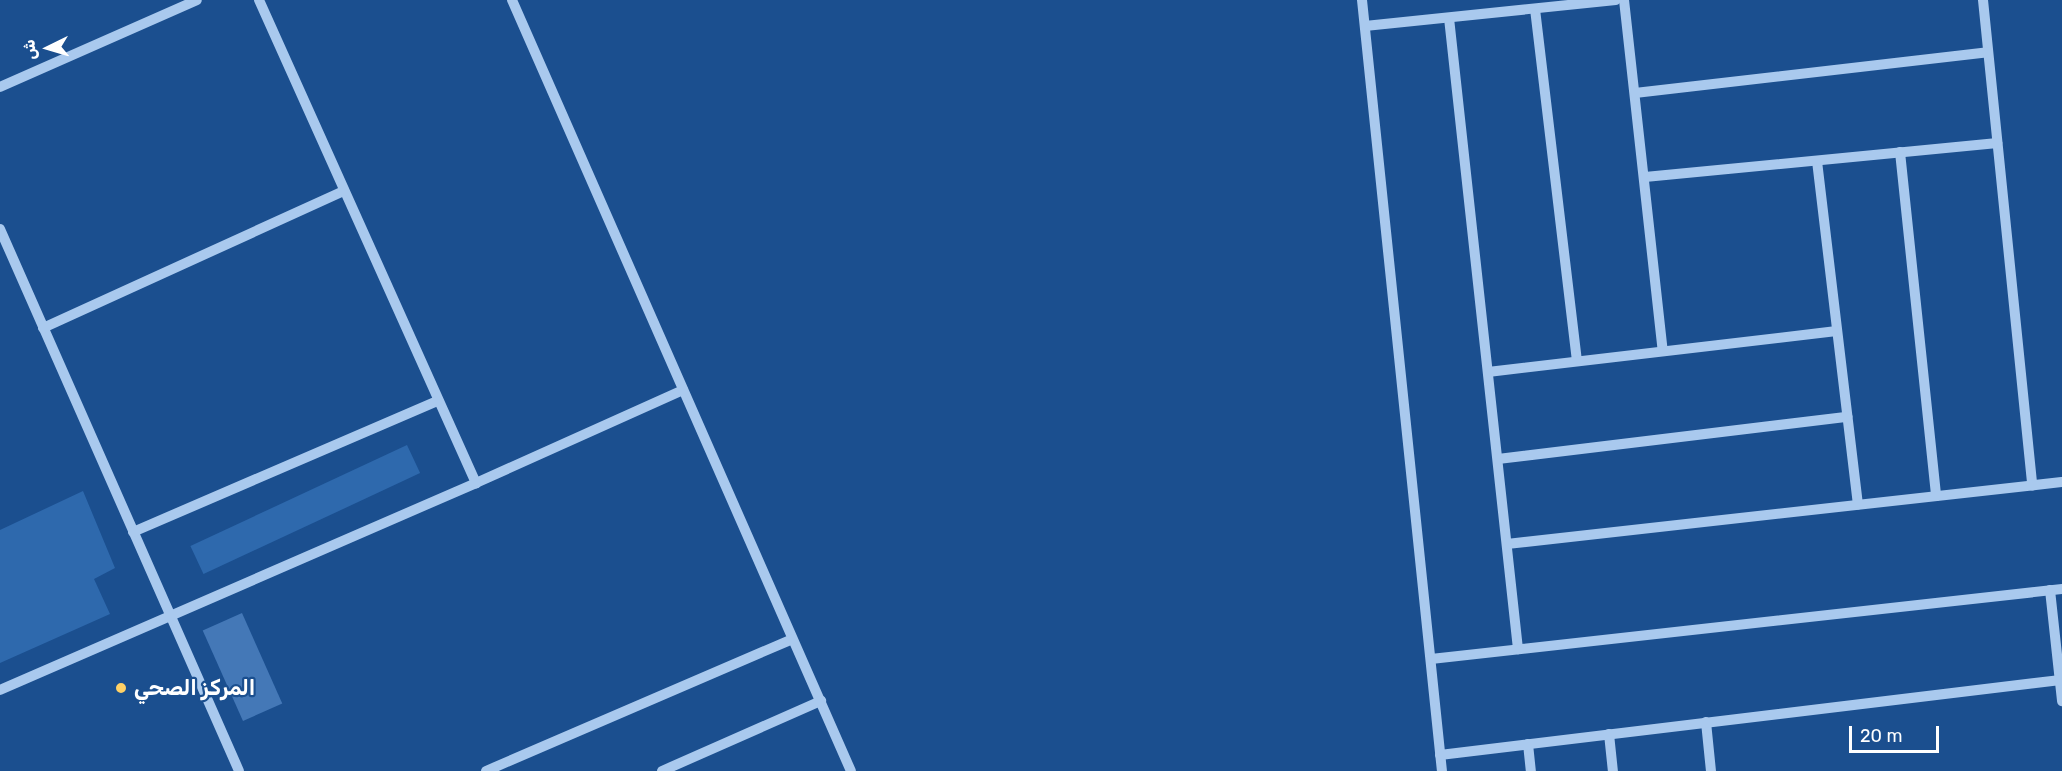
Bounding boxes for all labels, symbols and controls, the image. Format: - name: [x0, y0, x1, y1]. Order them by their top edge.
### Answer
- north arrow: [18, 18, 78, 78]
- text: ش: [19, 39, 40, 61]
- place label: المركز الصحي: [134, 675, 255, 701]
- marker: المركز الصحي: [112, 679, 130, 697]
- scale bar: [1852, 714, 1942, 752]
- text: 20 m: [1860, 725, 1902, 747]

